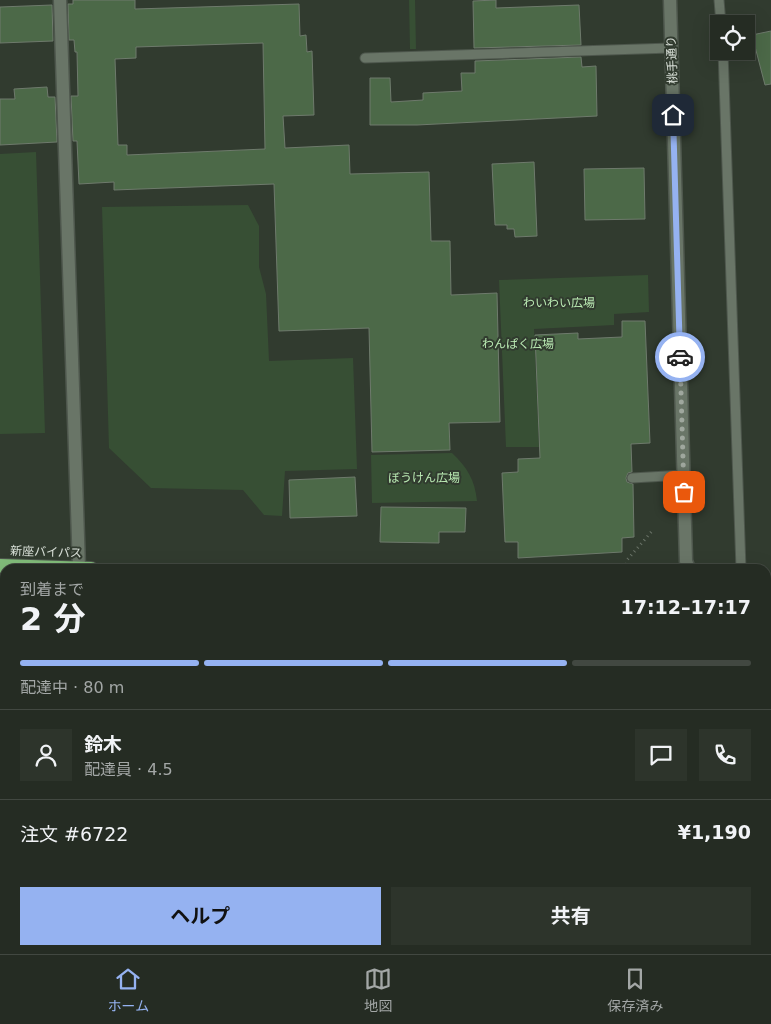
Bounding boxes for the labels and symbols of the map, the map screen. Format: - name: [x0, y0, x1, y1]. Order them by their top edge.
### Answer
- street label: 桃手通り: [664, 36, 680, 84]
- pin: [652, 94, 694, 136]
- park label: わいわい広場: [523, 296, 595, 310]
- courier: [655, 332, 705, 382]
- park label: わんぱく広場: [482, 337, 554, 351]
- park label: ぼうけん広場: [388, 471, 460, 485]
- pin: [663, 471, 705, 513]
- street label: 新座バイパス: [10, 544, 82, 560]

